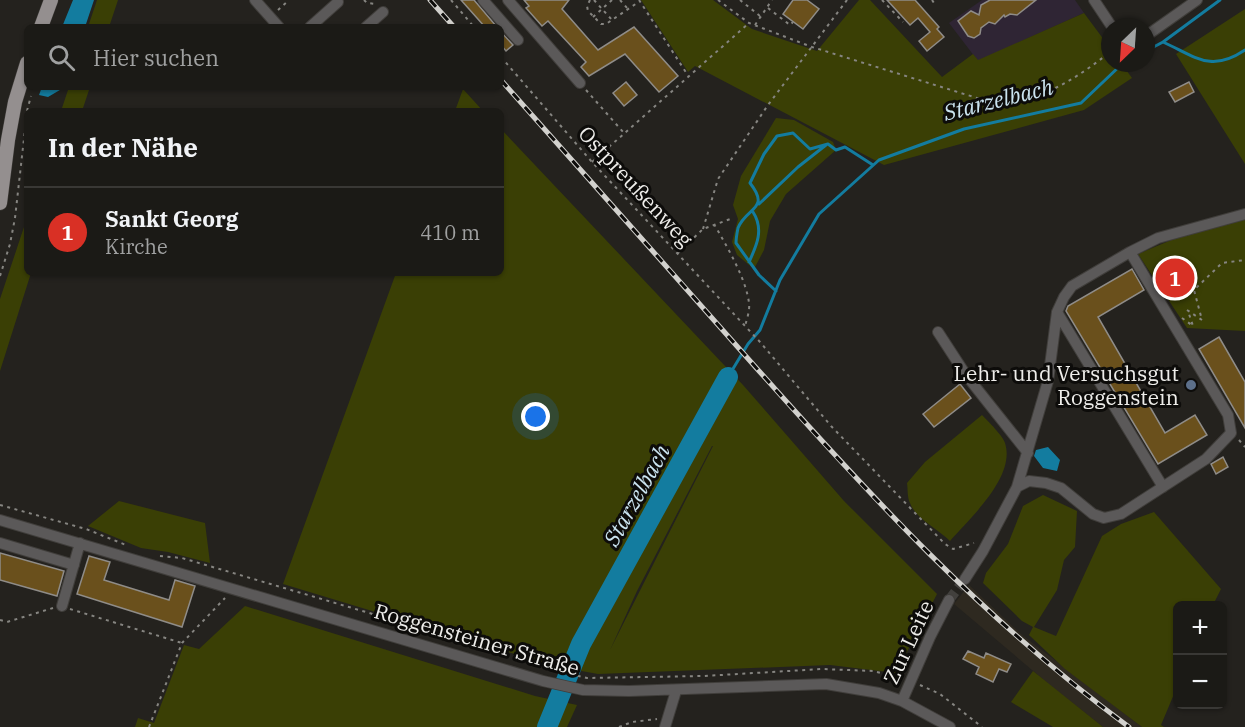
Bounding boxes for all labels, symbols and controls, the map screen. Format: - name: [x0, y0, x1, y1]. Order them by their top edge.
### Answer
- north arrow: [1101, 18, 1155, 72]
- search box: [24, 24, 504, 90]
- icon: search: [45, 41, 78, 74]
- text: Hier suchen: [93, 43, 219, 72]
- water label: Starzelbach: [939, 71, 1056, 127]
- street label: Ostpreußenweg: [573, 119, 700, 253]
- text: In der Nähe: [48, 130, 198, 164]
- text: Sankt Georg: [105, 204, 239, 233]
- text: 1: [62, 219, 74, 246]
- text: 410 m: [420, 219, 480, 246]
- text: Kirche: [105, 233, 168, 260]
- pin: 1: [1156, 256, 1194, 300]
- place label: Lehr- und Versuchsgut Roggenstein: [953, 359, 1179, 411]
- marker: Lehr- und Versuchsgut Roggenstein: [1184, 378, 1198, 392]
- your location: [521, 402, 550, 431]
- water label: Starzelbach: [596, 439, 676, 552]
- street label: Roggensteiner Straße: [371, 596, 583, 682]
- street label: Zur Leite: [876, 596, 940, 688]
- map controls: [1173, 601, 1227, 709]
- button: +: [1173, 601, 1227, 655]
- button: −: [1173, 655, 1227, 709]

